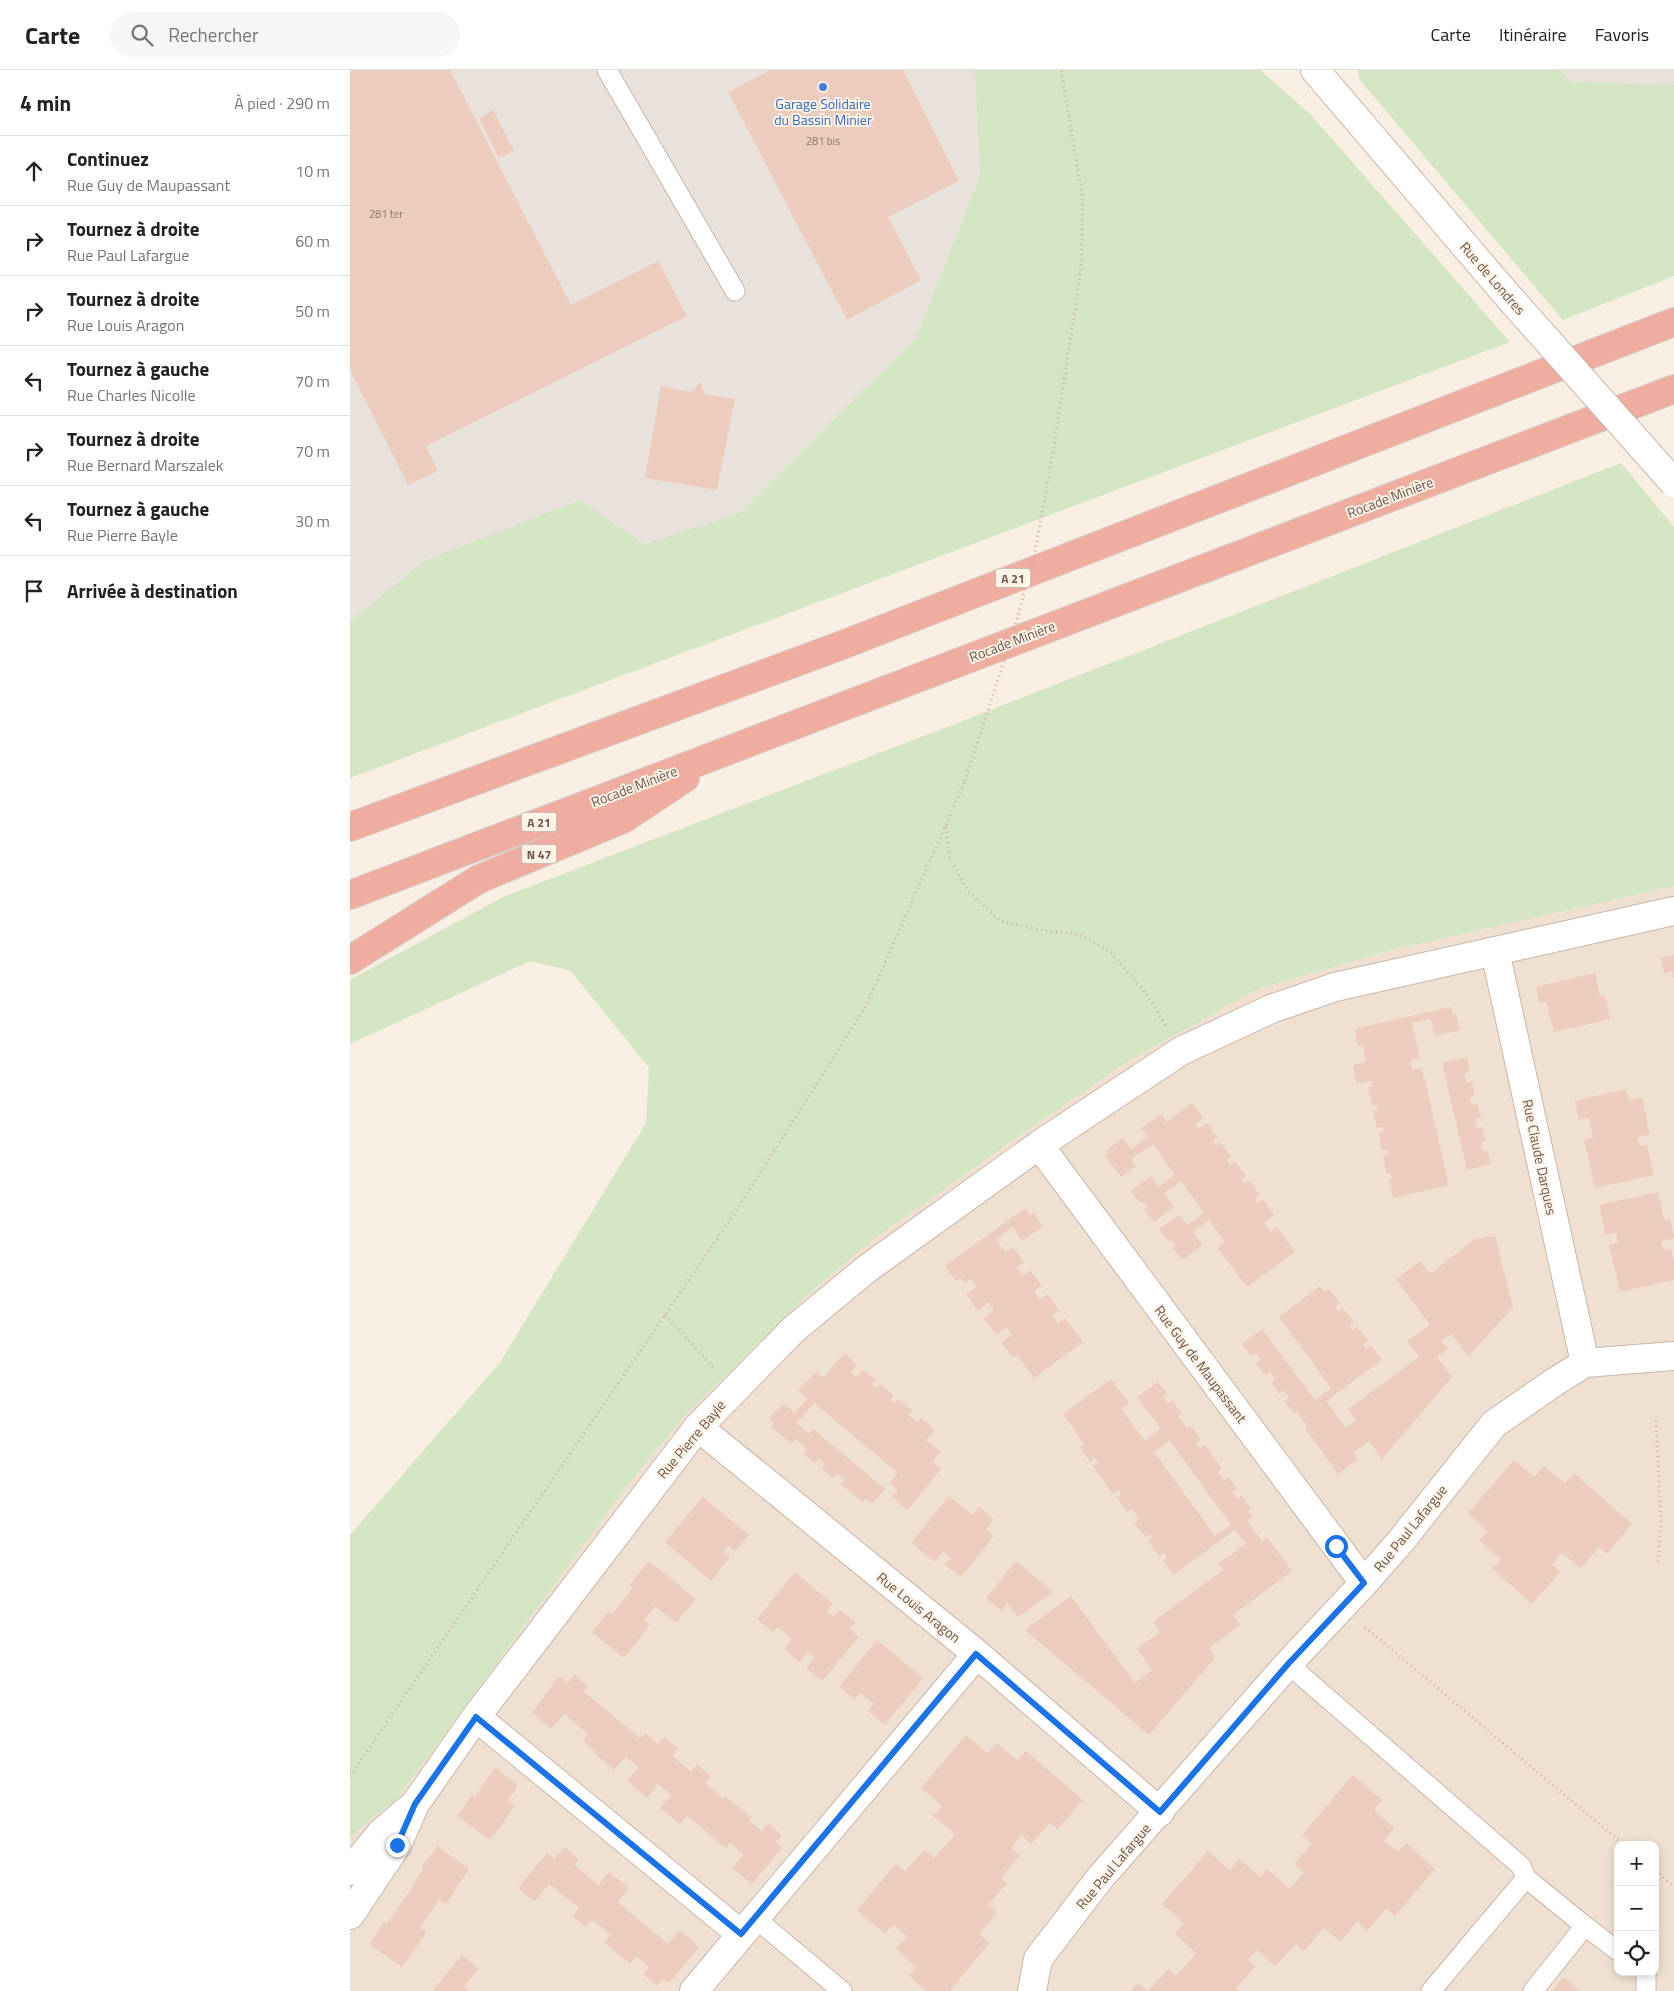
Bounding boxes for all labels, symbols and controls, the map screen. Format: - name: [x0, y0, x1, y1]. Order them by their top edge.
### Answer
- search box: [110, 12, 460, 57]
- text: Carte: [25, 17, 80, 53]
- text: Rechercher: [168, 20, 258, 49]
- icon: search: [128, 21, 156, 49]
- text: Carte: [1430, 21, 1471, 48]
- text: Itinéraire: [1499, 21, 1567, 48]
- text: Favoris: [1595, 21, 1649, 48]
- marker: Garage Solidaire du Bassin Minier: [817, 81, 829, 93]
- text: 4 min: [20, 87, 71, 119]
- text: À pied · 290 m: [234, 91, 330, 115]
- place label: Garage Solidaire du Bassin Minier: [774, 93, 872, 130]
- house number: 281 bis: [806, 133, 840, 149]
- text: Continuez: [67, 144, 149, 173]
- icon: ahead: [20, 157, 48, 185]
- text: 10 m: [295, 159, 330, 183]
- text: Rue Guy de Maupassant: [67, 173, 230, 197]
- house number: 281 ter: [369, 206, 403, 222]
- text: Tournez à droite: [67, 214, 199, 243]
- icon: right: [20, 227, 48, 255]
- text: 60 m: [295, 229, 330, 253]
- street label: Rue de Londres: [1455, 237, 1531, 319]
- text: Rue Paul Lafargue: [67, 243, 189, 267]
- text: Tournez à droite: [67, 284, 199, 313]
- icon: right: [20, 297, 48, 325]
- text: 50 m: [295, 299, 330, 323]
- text: Rue Louis Aragon: [67, 313, 184, 337]
- text: Tournez à gauche: [67, 354, 209, 383]
- icon: left: [20, 367, 48, 395]
- text: 70 m: [295, 369, 330, 393]
- text: Rue Charles Nicolle: [67, 383, 196, 407]
- text: Tournez à droite: [67, 424, 199, 453]
- icon: right: [20, 437, 48, 465]
- text: 70 m: [295, 439, 330, 463]
- text: Rue Bernard Marszalek: [67, 453, 223, 477]
- street label: Rocade Minière: [1344, 471, 1436, 523]
- text: Tournez à gauche: [67, 494, 209, 523]
- icon: left: [20, 507, 48, 535]
- text: 30 m: [295, 509, 330, 533]
- text: Rue Pierre Bayle: [67, 523, 178, 547]
- road number: A 21: [996, 568, 1030, 588]
- text: Arrivée à destination: [67, 576, 238, 605]
- icon: arrive: [20, 577, 48, 605]
- street label: Rocade Minière: [966, 615, 1058, 667]
- street label: Rocade Minière: [588, 760, 680, 812]
- road number: A 21: [522, 812, 556, 832]
- road number: N 47: [522, 844, 556, 864]
- street label: Rue Claude Darques: [1517, 1097, 1563, 1217]
- street label: Rue Guy de Maupassant: [1150, 1301, 1252, 1427]
- street label: Rue Pierre Bayle: [652, 1395, 730, 1483]
- street label: Rue Paul Lafargue: [1368, 1480, 1452, 1576]
- route start: [1325, 1535, 1348, 1558]
- street label: Rue Louis Aragon: [873, 1567, 965, 1647]
- street label: Rue Paul Lafargue: [1071, 1818, 1155, 1914]
- route end: [386, 1834, 409, 1857]
- map controls: [1614, 1841, 1659, 1976]
- button: +: [1614, 1841, 1659, 1886]
- button: −: [1614, 1886, 1659, 1931]
- button: locate: [1614, 1931, 1659, 1976]

